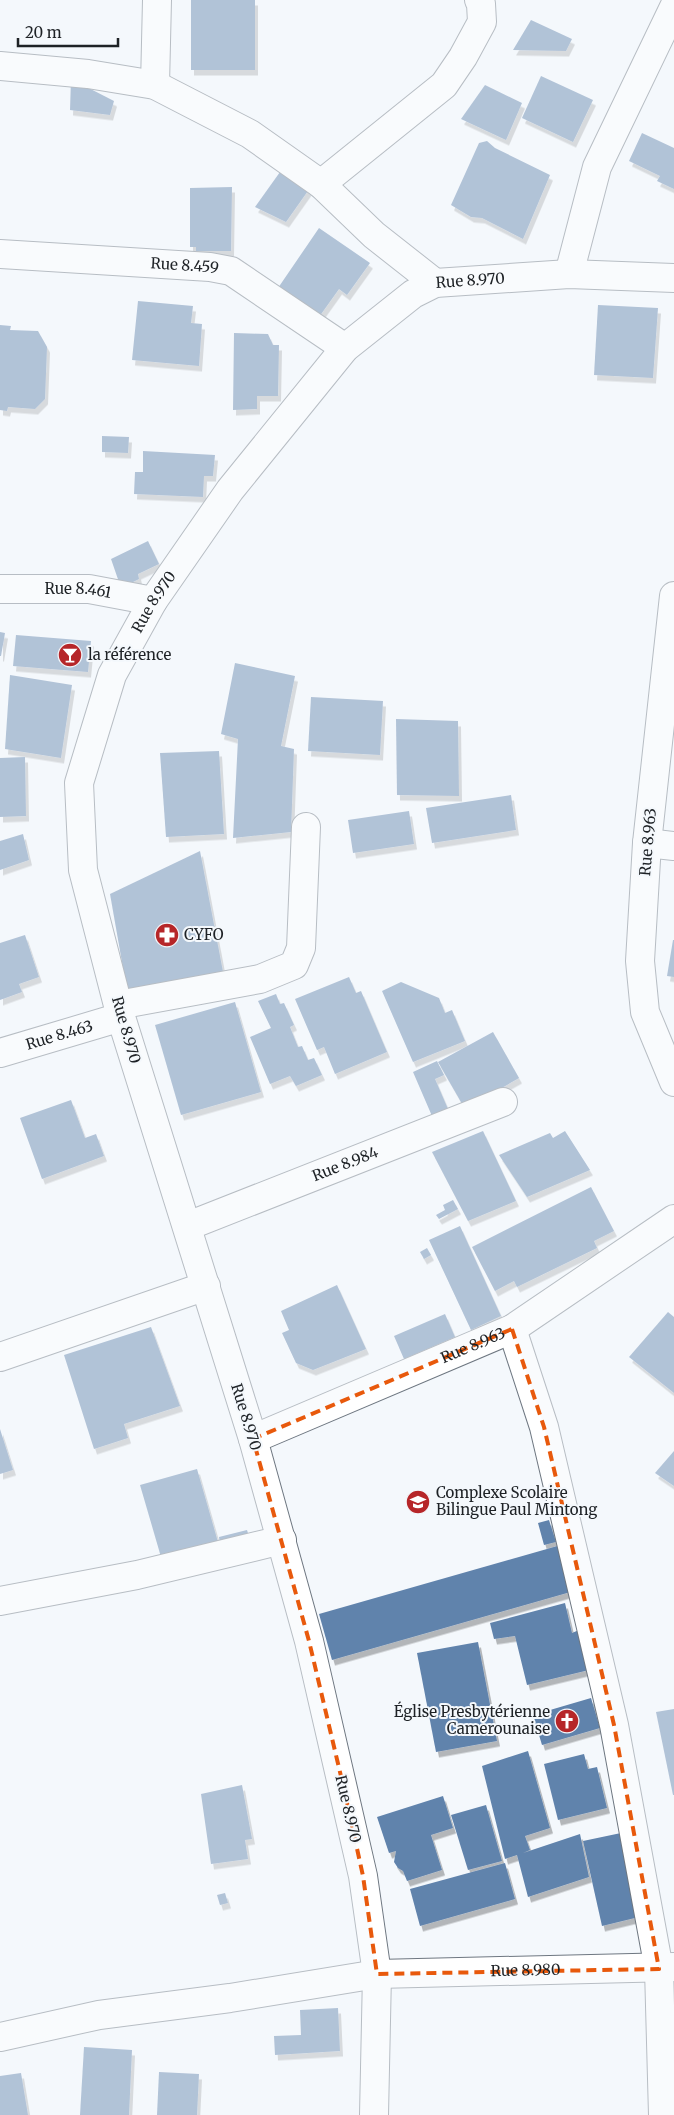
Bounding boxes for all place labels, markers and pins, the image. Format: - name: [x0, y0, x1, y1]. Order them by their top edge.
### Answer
- bar icon: la référence: [57, 642, 83, 668]
- place label: la référence: [88, 645, 171, 664]
- pharmacy icon: CYFO: [154, 922, 180, 948]
- place label: CYFO: [184, 925, 224, 944]
- place label: Complexe Scolaire Bilingue Paul Mintong: [436, 1483, 597, 1519]
- school or university icon: Complexe Scolaire Bilingue Paul Mintong: [405, 1489, 431, 1515]
- place label: Église Presbytérienne Camerounaise: [394, 1701, 550, 1738]
- church icon: Église Presbytérienne Camerounaise: [554, 1708, 580, 1734]

